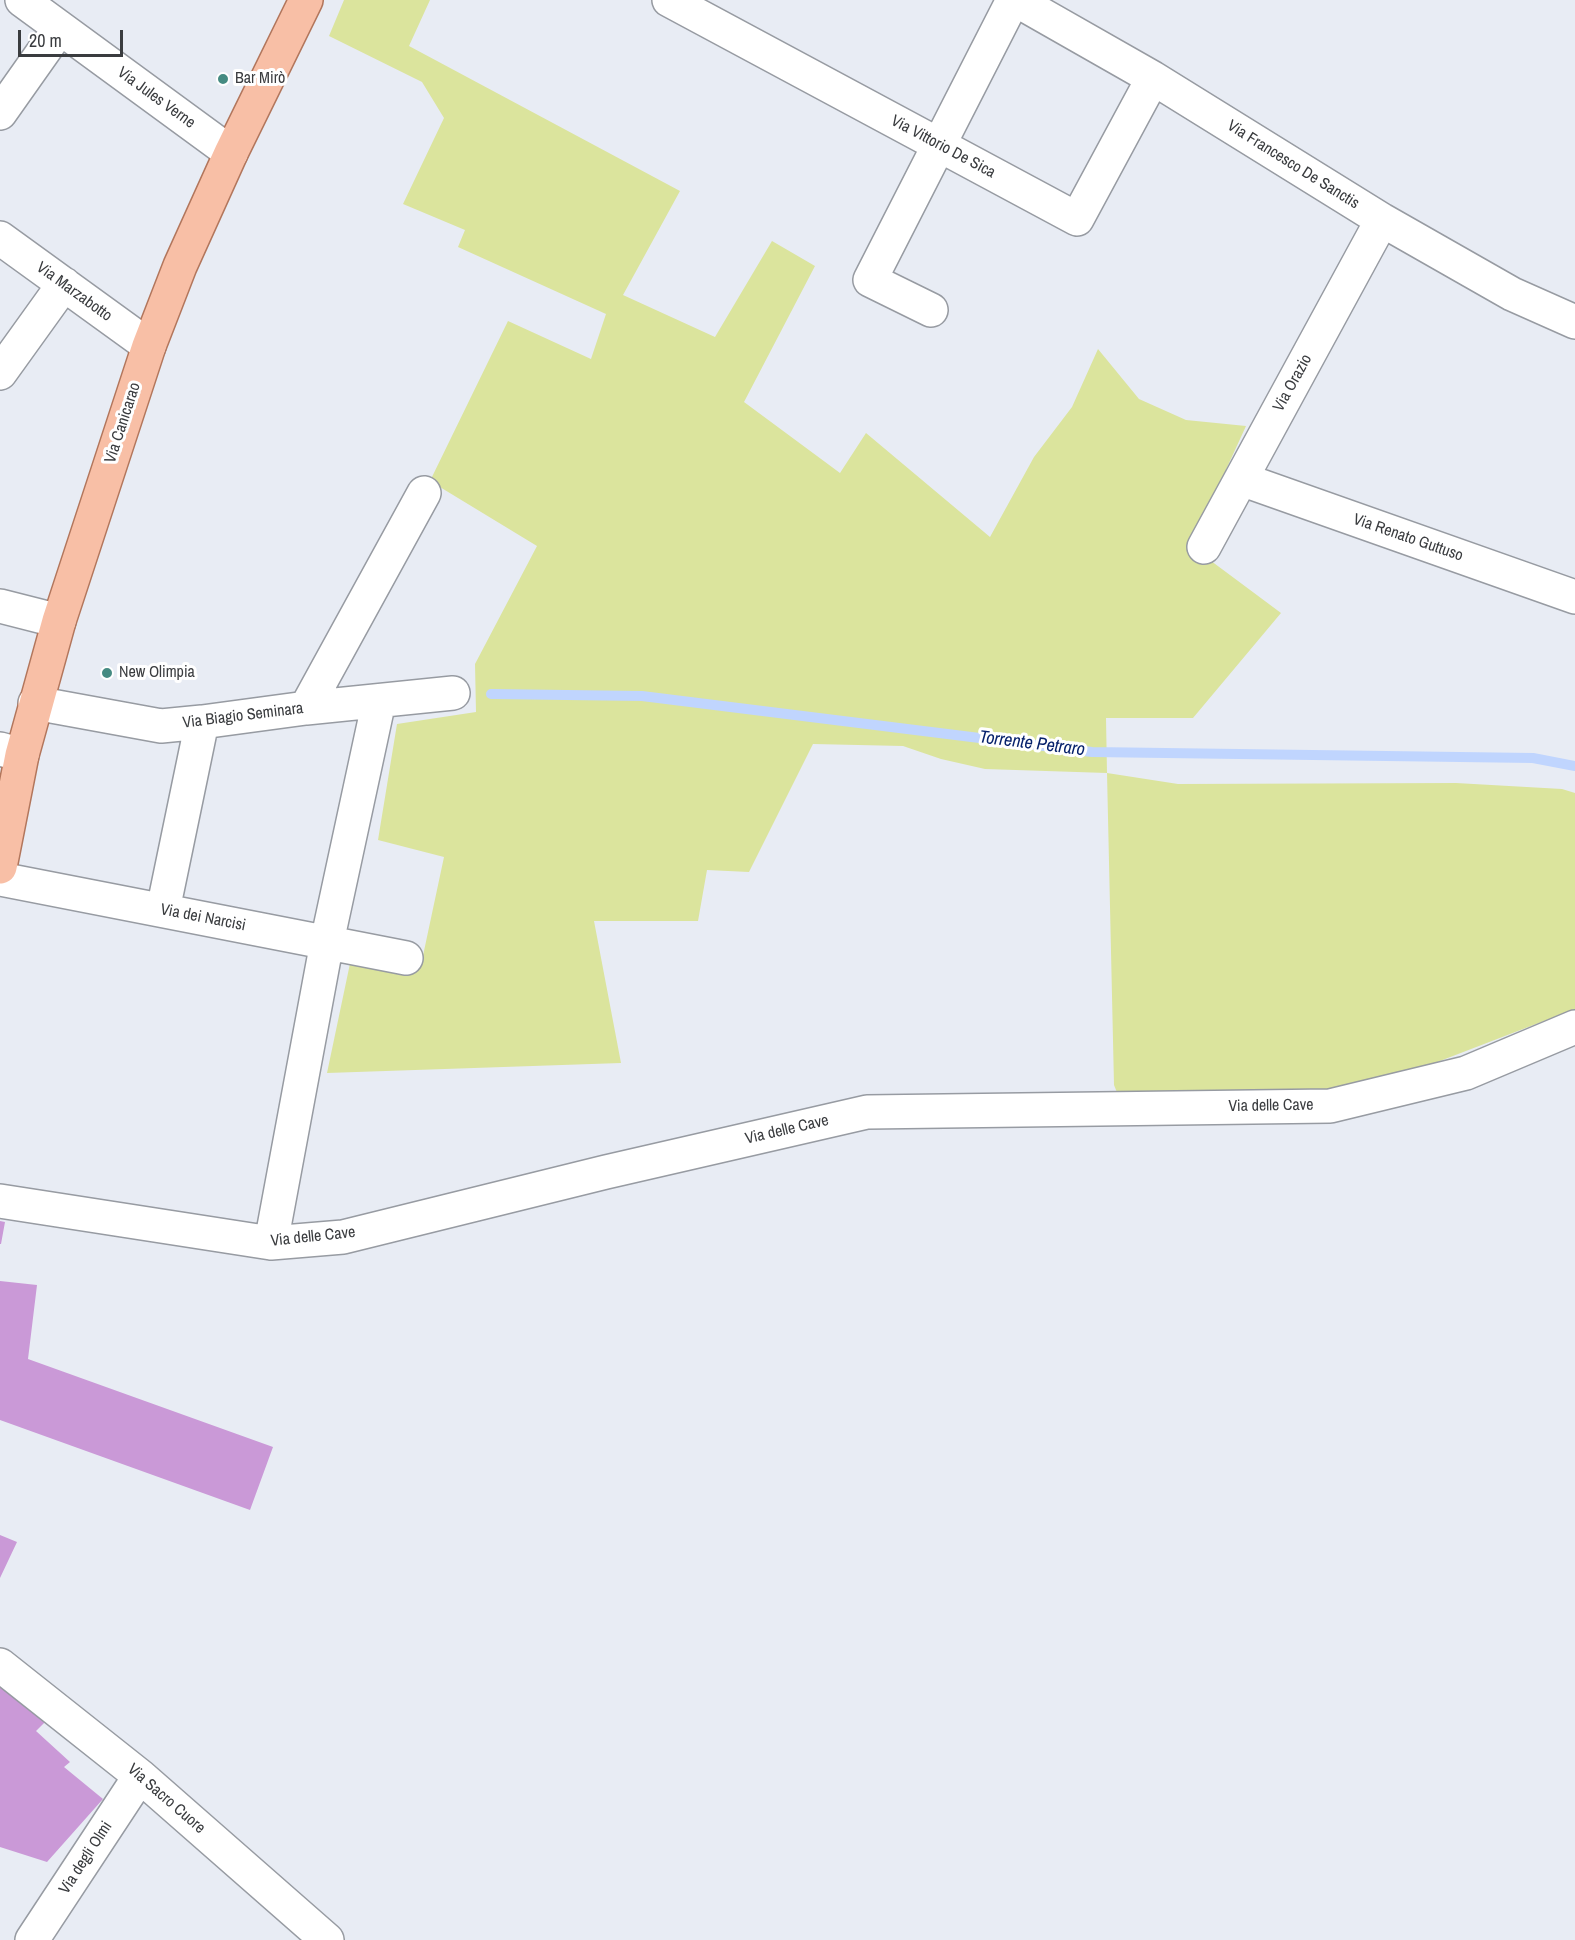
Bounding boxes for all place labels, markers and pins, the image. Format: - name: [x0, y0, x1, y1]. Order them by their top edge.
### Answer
- place label: Bar Mirò: [235, 69, 285, 89]
- marker: Bar Mirò: [216, 72, 230, 86]
- place label: New Olimpia: [119, 663, 195, 683]
- marker: New Olimpia: [100, 666, 114, 680]

